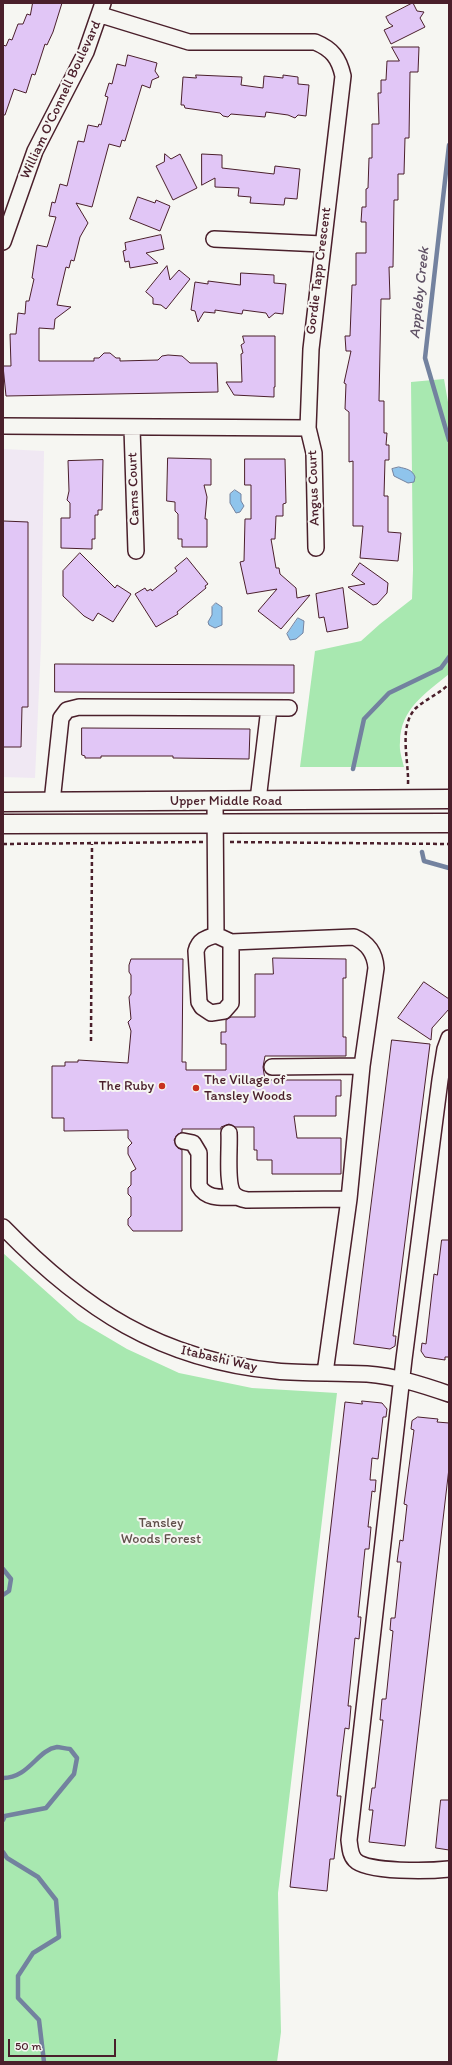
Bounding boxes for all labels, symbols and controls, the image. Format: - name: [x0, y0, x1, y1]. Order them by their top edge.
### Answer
- street label: William O'Connell Boulevard: [17, 18, 105, 182]
- street label: Gordie Tapp Crescent: [303, 206, 335, 336]
- water label: Appleby Creek: [406, 246, 434, 340]
- street label: Angus Court: [304, 450, 324, 526]
- street label: Carns Court: [124, 452, 144, 526]
- street label: Upper Middle Road: [170, 793, 282, 809]
- place label: The Village of Tansley Woods: [204, 1072, 292, 1104]
- place label: The Ruby: [99, 1078, 154, 1094]
- marker: The Ruby: [157, 1081, 167, 1091]
- marker: The Village of Tansley Woods: [191, 1083, 201, 1093]
- street label: Itabashi Way: [179, 1342, 259, 1376]
- park label: Tansley Woods Forest: [121, 1515, 201, 1548]
- scale bar: [10, 2031, 118, 2057]
- text: 50 m: [15, 2039, 41, 2053]

